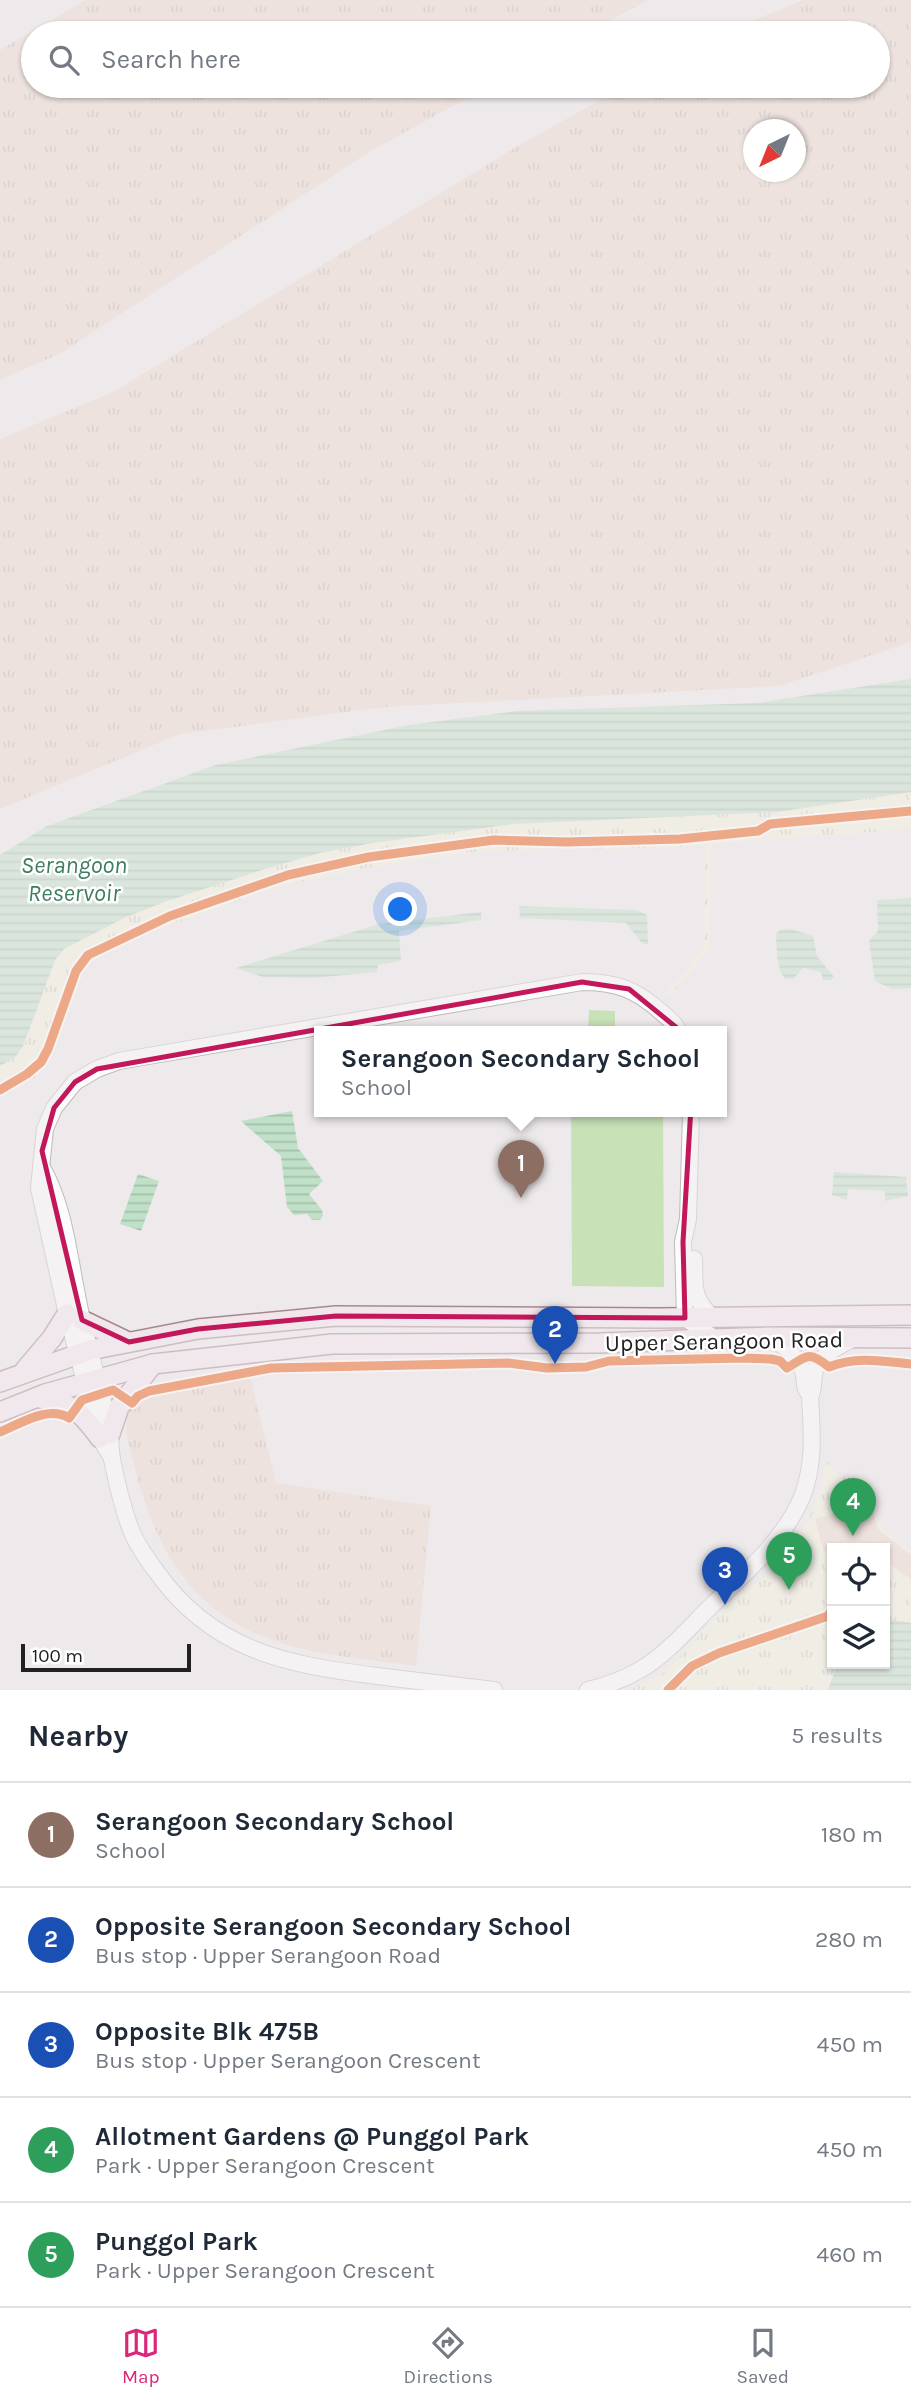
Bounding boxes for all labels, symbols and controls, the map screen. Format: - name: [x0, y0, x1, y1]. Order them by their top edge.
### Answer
- search box: [21, 21, 890, 98]
- icon: search: [45, 41, 83, 79]
- text: Search here: [101, 44, 241, 75]
- north arrow: [743, 119, 806, 182]
- water label: Serangoon Reservoir: [21, 851, 127, 907]
- your location: [383, 892, 417, 926]
- popup: [314, 1026, 727, 1117]
- text: Serangoon Secondary School: [341, 1043, 700, 1074]
- text: School: [341, 1074, 412, 1101]
- pin: 1: [498, 1140, 544, 1198]
- pin: 2: [532, 1306, 578, 1364]
- street label: Upper Serangoon Road: [605, 1326, 843, 1357]
- pin: 4: [830, 1478, 876, 1536]
- pin: 5: [766, 1532, 812, 1590]
- map controls: [827, 1543, 890, 1669]
- button: locate: [827, 1543, 890, 1606]
- pin: 3: [702, 1547, 748, 1605]
- button: layers: [827, 1606, 890, 1669]
- scale bar: [21, 1641, 191, 1673]
- text: 100 m: [32, 1645, 83, 1667]
- text: Nearby: [28, 1718, 128, 1754]
- text: 5 results: [791, 1722, 883, 1749]
- text: Serangoon Secondary School: [95, 1806, 454, 1837]
- text: 1: [47, 1821, 55, 1848]
- text: 180 m: [821, 1821, 883, 1848]
- text: School: [95, 1837, 166, 1864]
- text: Opposite Serangoon Secondary School: [95, 1911, 571, 1942]
- text: 2: [44, 1926, 58, 1953]
- text: 280 m: [815, 1926, 883, 1953]
- text: Bus stop · Upper Serangoon Road: [95, 1942, 441, 1969]
- text: Opposite Blk 475B: [95, 2016, 319, 2047]
- text: 3: [44, 2031, 58, 2058]
- text: 450 m: [817, 2031, 883, 2058]
- text: Bus stop · Upper Serangoon Crescent: [95, 2047, 481, 2074]
- text: Allotment Gardens @ Punggol Park: [95, 2121, 529, 2152]
- text: 4: [44, 2136, 58, 2163]
- text: 450 m: [817, 2136, 883, 2163]
- text: Park · Upper Serangoon Crescent: [95, 2152, 435, 2179]
- text: Punggol Park: [95, 2226, 258, 2257]
- text: 5: [44, 2241, 58, 2268]
- text: 460 m: [816, 2241, 883, 2268]
- text: Park · Upper Serangoon Crescent: [95, 2257, 435, 2284]
- tab: Map: [122, 2324, 160, 2388]
- tab: Directions: [404, 2324, 493, 2388]
- tab: Saved: [737, 2324, 789, 2388]

